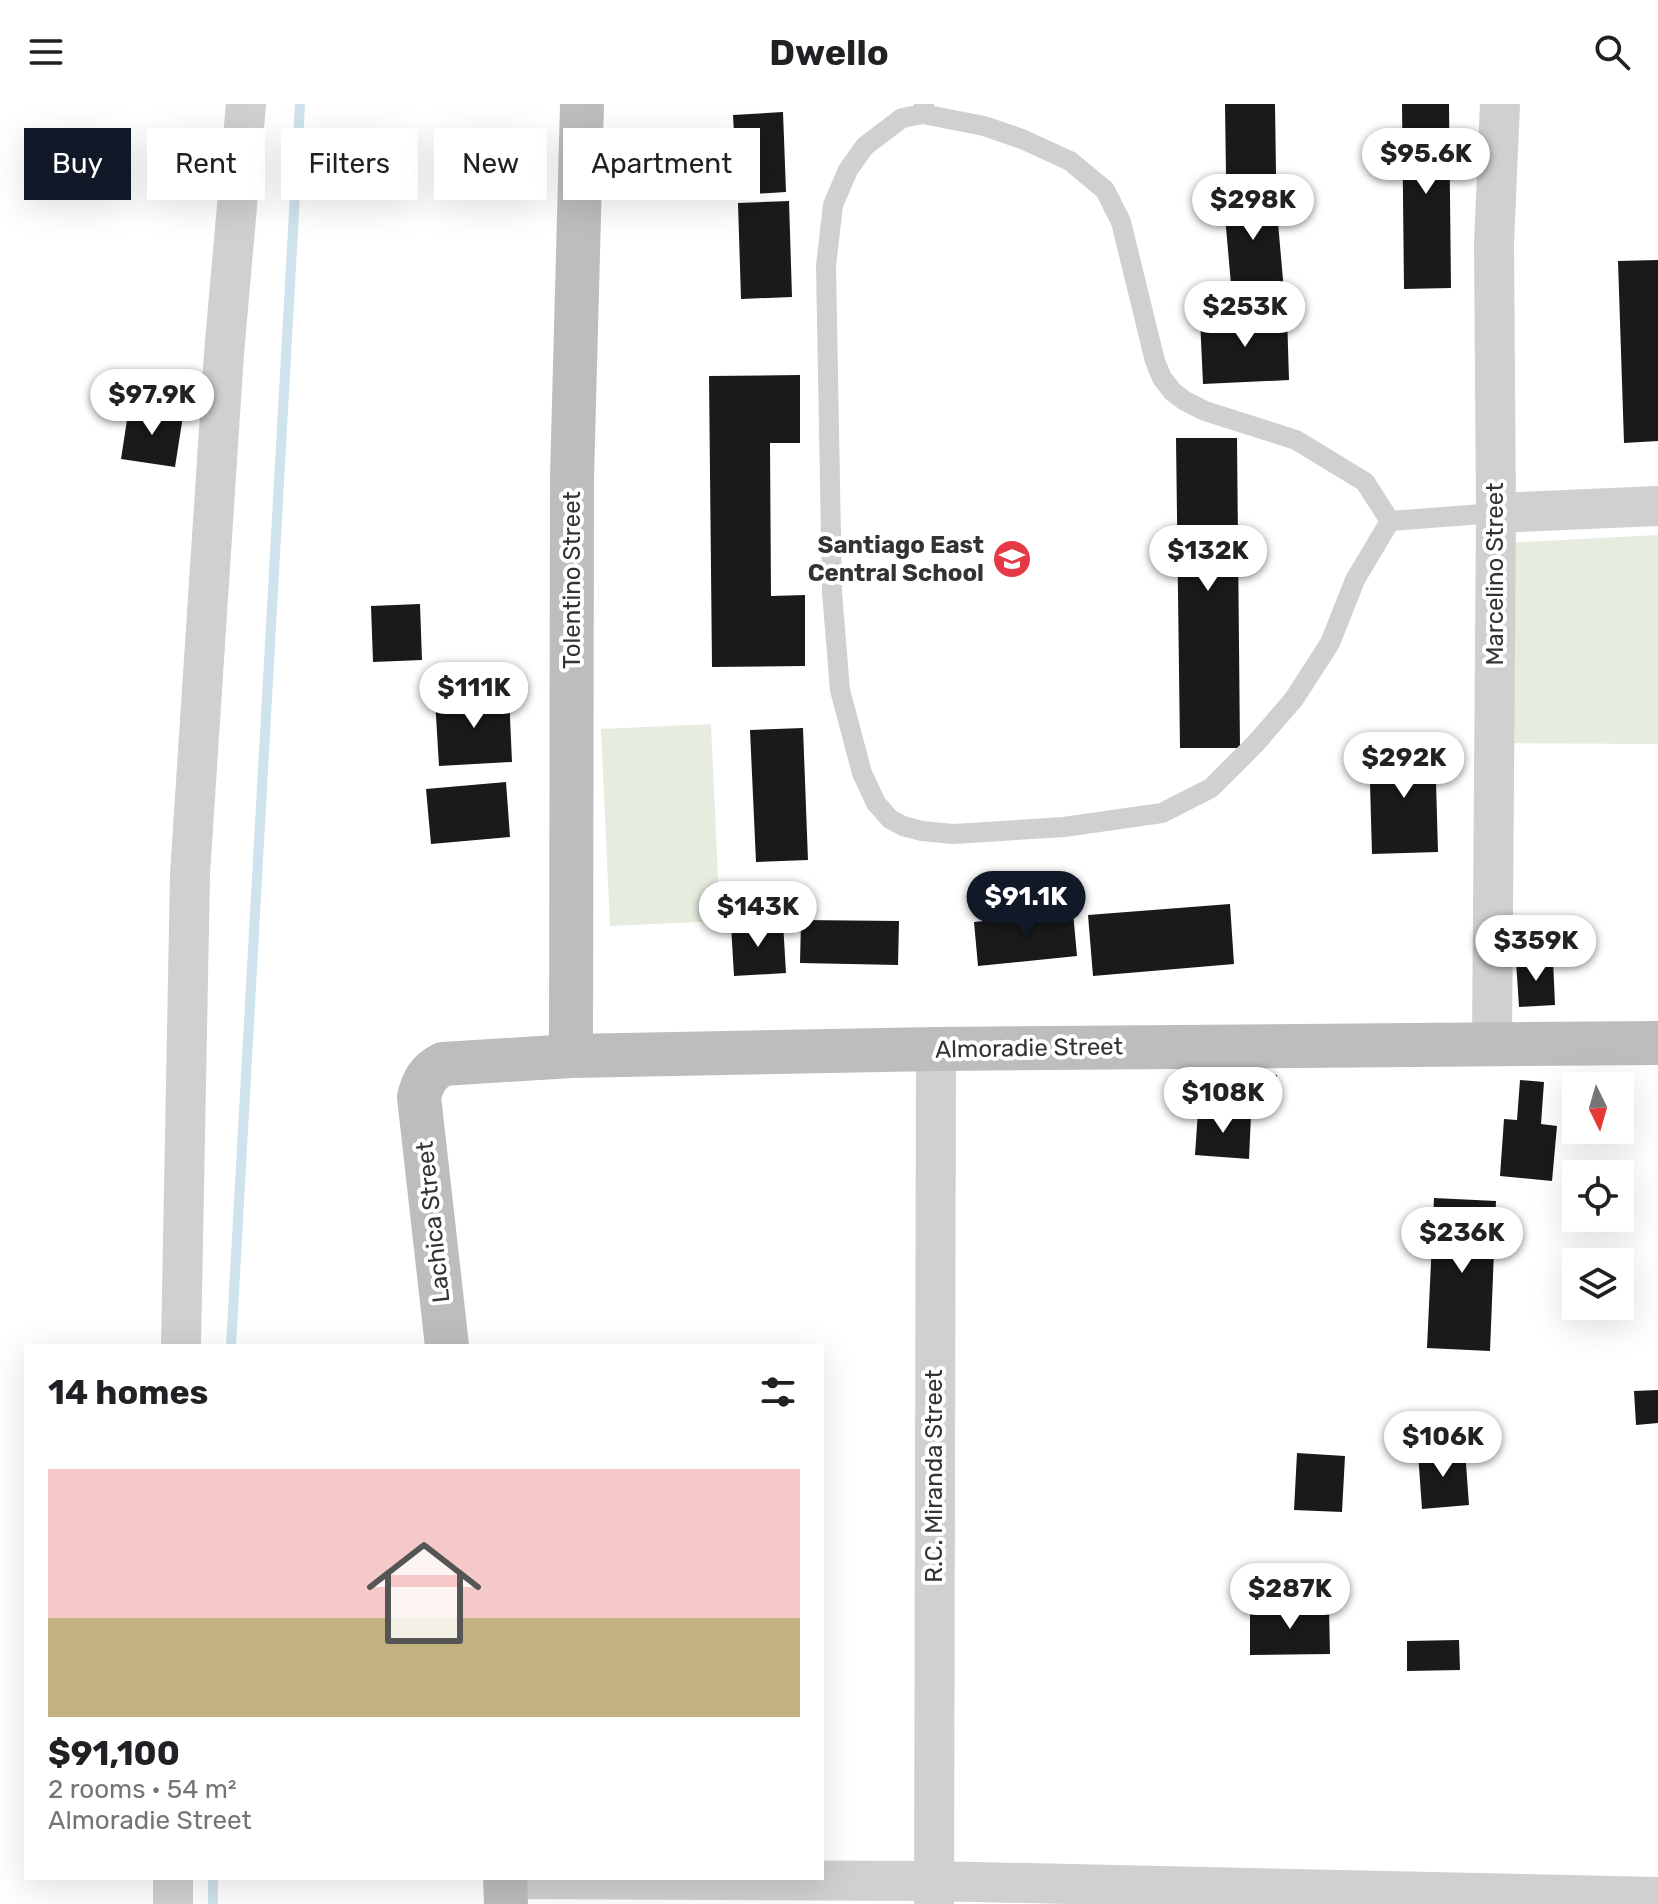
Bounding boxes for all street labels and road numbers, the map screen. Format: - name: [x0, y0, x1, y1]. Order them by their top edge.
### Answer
- street label: Marcelino Street: [1481, 482, 1509, 666]
- street label: Tolentino Street: [558, 491, 586, 669]
- street label: Almoradie Street: [935, 1032, 1123, 1064]
- street label: Lachica Street: [411, 1140, 455, 1304]
- street label: R.C. Miranda Street: [920, 1369, 948, 1583]

